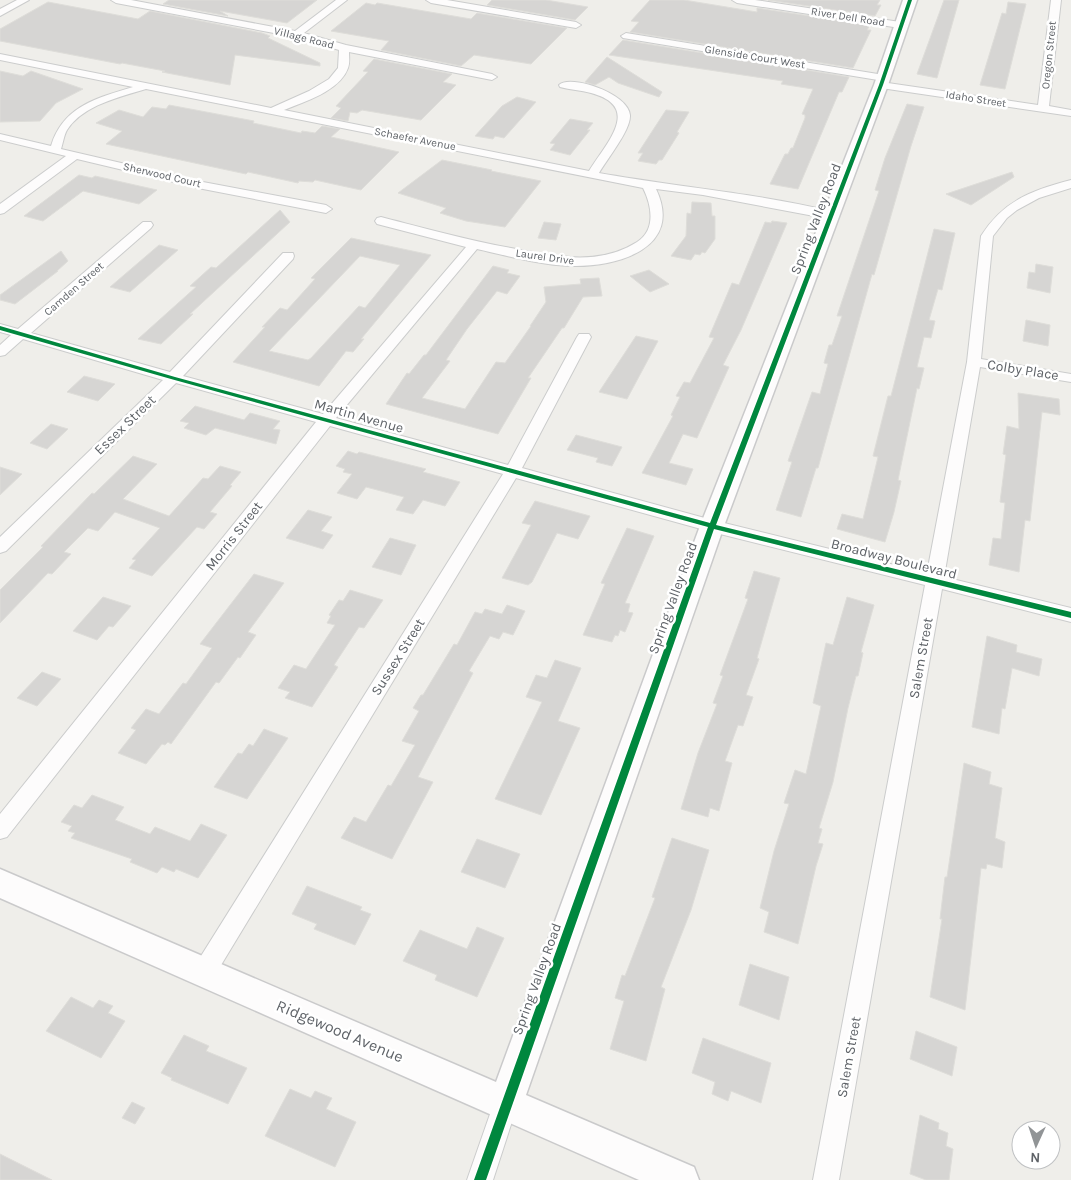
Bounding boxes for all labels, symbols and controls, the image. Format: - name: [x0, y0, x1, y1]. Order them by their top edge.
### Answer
- street label: River Dell Road: [810, 5, 886, 29]
- street label: Oregon Street: [1039, 20, 1059, 90]
- street label: Village Road: [273, 24, 335, 52]
- street label: Glenside Court West: [704, 43, 806, 71]
- street label: Idaho Street: [945, 88, 1007, 110]
- street label: Schaefer Avenue: [373, 125, 457, 153]
- street label: Sherwood Court: [122, 160, 202, 190]
- street label: Spring Valley Road: [787, 161, 845, 277]
- street label: Laurel Drive: [515, 246, 575, 268]
- street label: Camden Street: [42, 260, 106, 318]
- street label: Colby Place: [986, 356, 1060, 384]
- street label: Essex Street: [91, 392, 159, 458]
- street label: Martin Avenue: [312, 395, 406, 437]
- street label: Morris Street: [202, 498, 266, 574]
- street label: Broadway Boulevard: [829, 535, 959, 583]
- street label: Spring Valley Road: [645, 540, 701, 656]
- street label: Sussex Street: [368, 615, 428, 699]
- street label: Salem Street: [905, 616, 937, 700]
- street label: Spring Valley Road: [509, 921, 565, 1037]
- street label: Ridgewood Avenue: [274, 996, 406, 1066]
- street label: Salem Street: [833, 1015, 865, 1099]
- north arrow: [1011, 1120, 1061, 1170]
- text: N: [1030, 1149, 1041, 1166]

